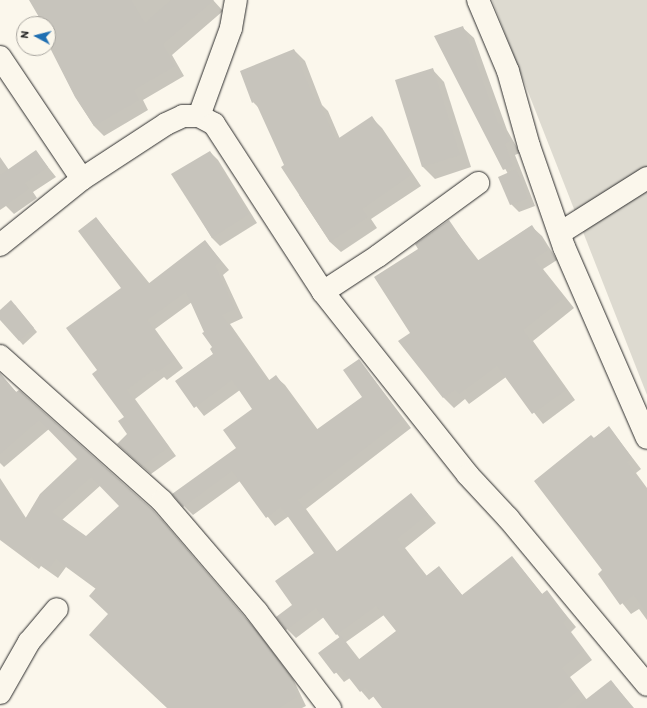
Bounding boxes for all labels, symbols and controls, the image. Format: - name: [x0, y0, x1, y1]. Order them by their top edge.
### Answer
- north arrow: [16, 16, 56, 56]
- text: N: [18, 30, 31, 39]

